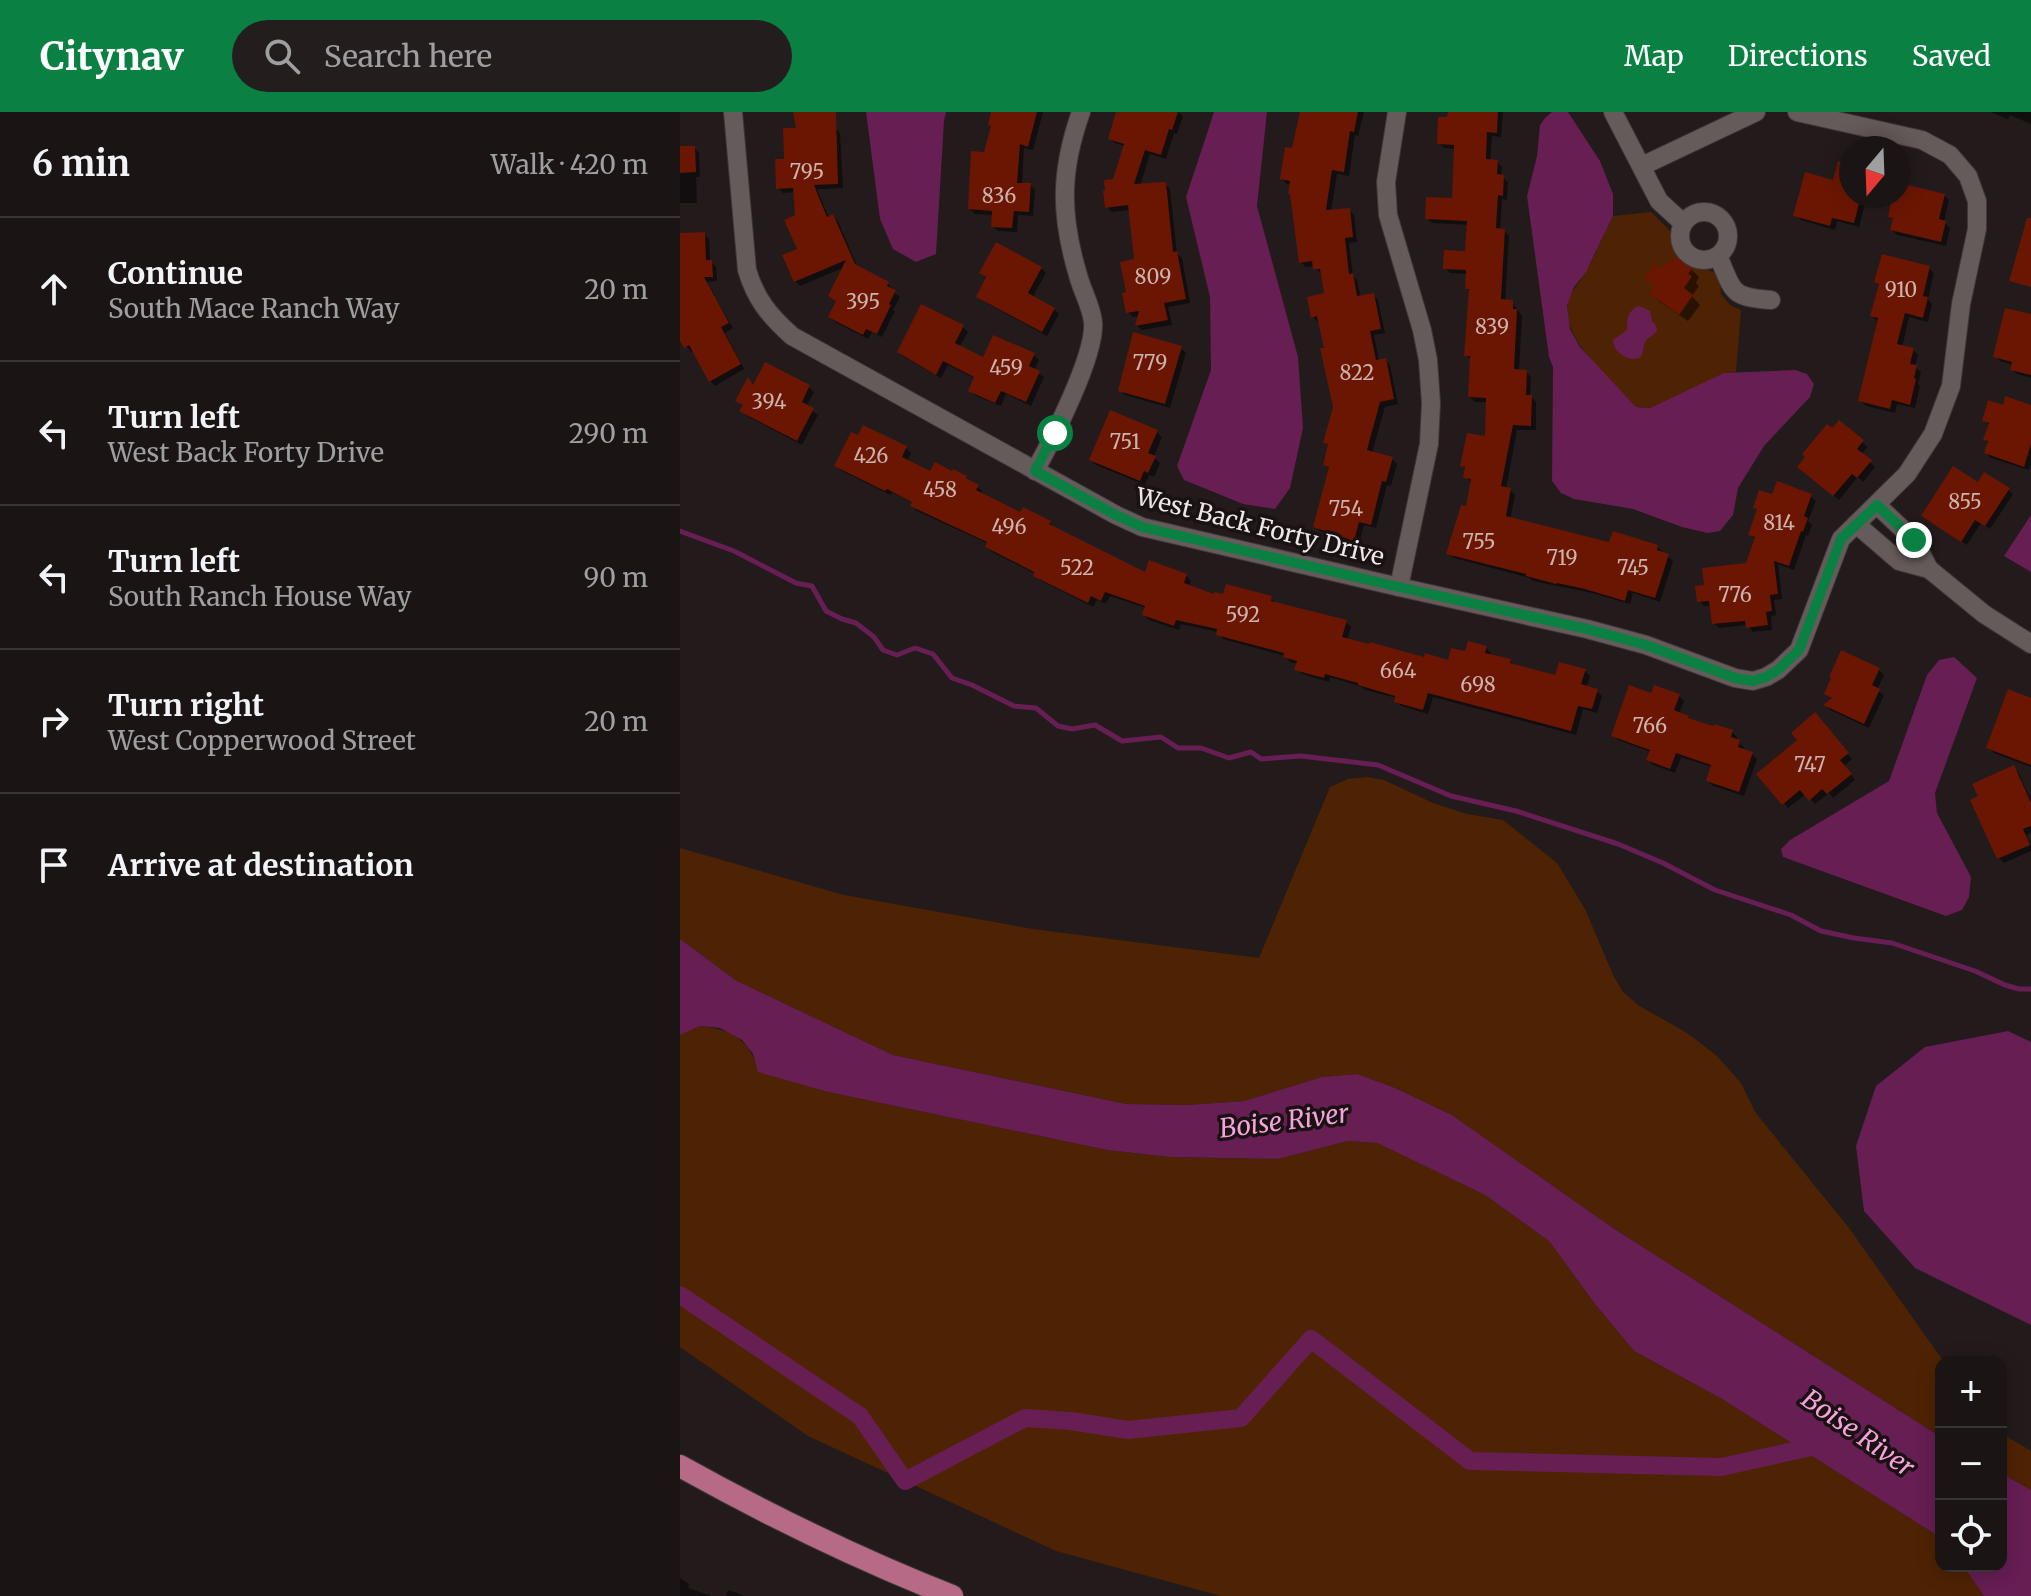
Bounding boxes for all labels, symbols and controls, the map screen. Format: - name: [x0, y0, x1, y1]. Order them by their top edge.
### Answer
- search box: [232, 20, 792, 92]
- text: Citynav: [40, 33, 184, 80]
- icon: search: [260, 34, 304, 78]
- text: Search here: [324, 37, 492, 75]
- text: Map: [1624, 38, 1684, 74]
- text: Directions: [1728, 38, 1868, 74]
- text: Saved: [1912, 38, 1991, 74]
- north arrow: [1839, 136, 1911, 208]
- text: 6 min: [32, 143, 130, 185]
- text: Walk · 420 m: [491, 148, 648, 181]
- house number: 795: [790, 159, 824, 184]
- house number: 836: [982, 183, 1016, 208]
- text: Continue: [108, 254, 243, 292]
- house number: 809: [1135, 264, 1171, 289]
- icon: ahead: [32, 267, 76, 311]
- text: 20 m: [584, 273, 648, 306]
- house number: 910: [1885, 277, 1917, 302]
- house number: 395: [846, 289, 880, 314]
- text: South Mace Ranch Way: [108, 292, 400, 325]
- house number: 839: [1475, 314, 1509, 339]
- house number: 779: [1133, 350, 1167, 375]
- house number: 459: [989, 355, 1023, 380]
- house number: 822: [1340, 360, 1374, 385]
- house number: 394: [752, 389, 786, 414]
- text: Turn left: [108, 398, 240, 436]
- icon: left: [32, 411, 76, 455]
- route start: [1037, 415, 1073, 451]
- text: 290 m: [569, 417, 648, 450]
- house number: 751: [1110, 429, 1140, 454]
- text: West Back Forty Drive: [108, 436, 384, 469]
- house number: 426: [854, 443, 888, 468]
- house number: 458: [923, 477, 957, 502]
- street label: West Back Forty Drive: [1132, 480, 1387, 572]
- house number: 855: [1948, 489, 1982, 514]
- house number: 754: [1329, 496, 1363, 521]
- house number: 814: [1763, 510, 1795, 535]
- house number: 496: [991, 514, 1027, 539]
- route end: [1896, 522, 1932, 558]
- house number: 755: [1462, 529, 1496, 554]
- text: Turn left: [108, 542, 240, 580]
- house number: 719: [1546, 545, 1578, 570]
- icon: left: [32, 555, 76, 599]
- house number: 522: [1060, 555, 1094, 580]
- house number: 745: [1617, 555, 1649, 580]
- text: 90 m: [584, 561, 648, 594]
- text: South Ranch House Way: [108, 580, 412, 613]
- house number: 776: [1718, 582, 1752, 607]
- house number: 592: [1226, 602, 1260, 627]
- house number: 664: [1380, 658, 1416, 683]
- house number: 698: [1460, 672, 1496, 697]
- text: Turn right: [108, 686, 264, 724]
- icon: right: [32, 699, 76, 743]
- text: 20 m: [584, 705, 648, 738]
- house number: 766: [1633, 713, 1667, 738]
- text: West Copperwood Street: [108, 724, 416, 757]
- house number: 747: [1794, 752, 1826, 777]
- icon: arrive: [32, 843, 76, 887]
- text: Arrive at destination: [108, 846, 414, 884]
- water label: Boise River: [1217, 1096, 1351, 1145]
- map controls: [1935, 1356, 2007, 1572]
- button: +: [1935, 1356, 2007, 1428]
- water label: Boise River: [1796, 1382, 1921, 1484]
- button: −: [1935, 1428, 2007, 1500]
- button: locate: [1935, 1500, 2007, 1572]

